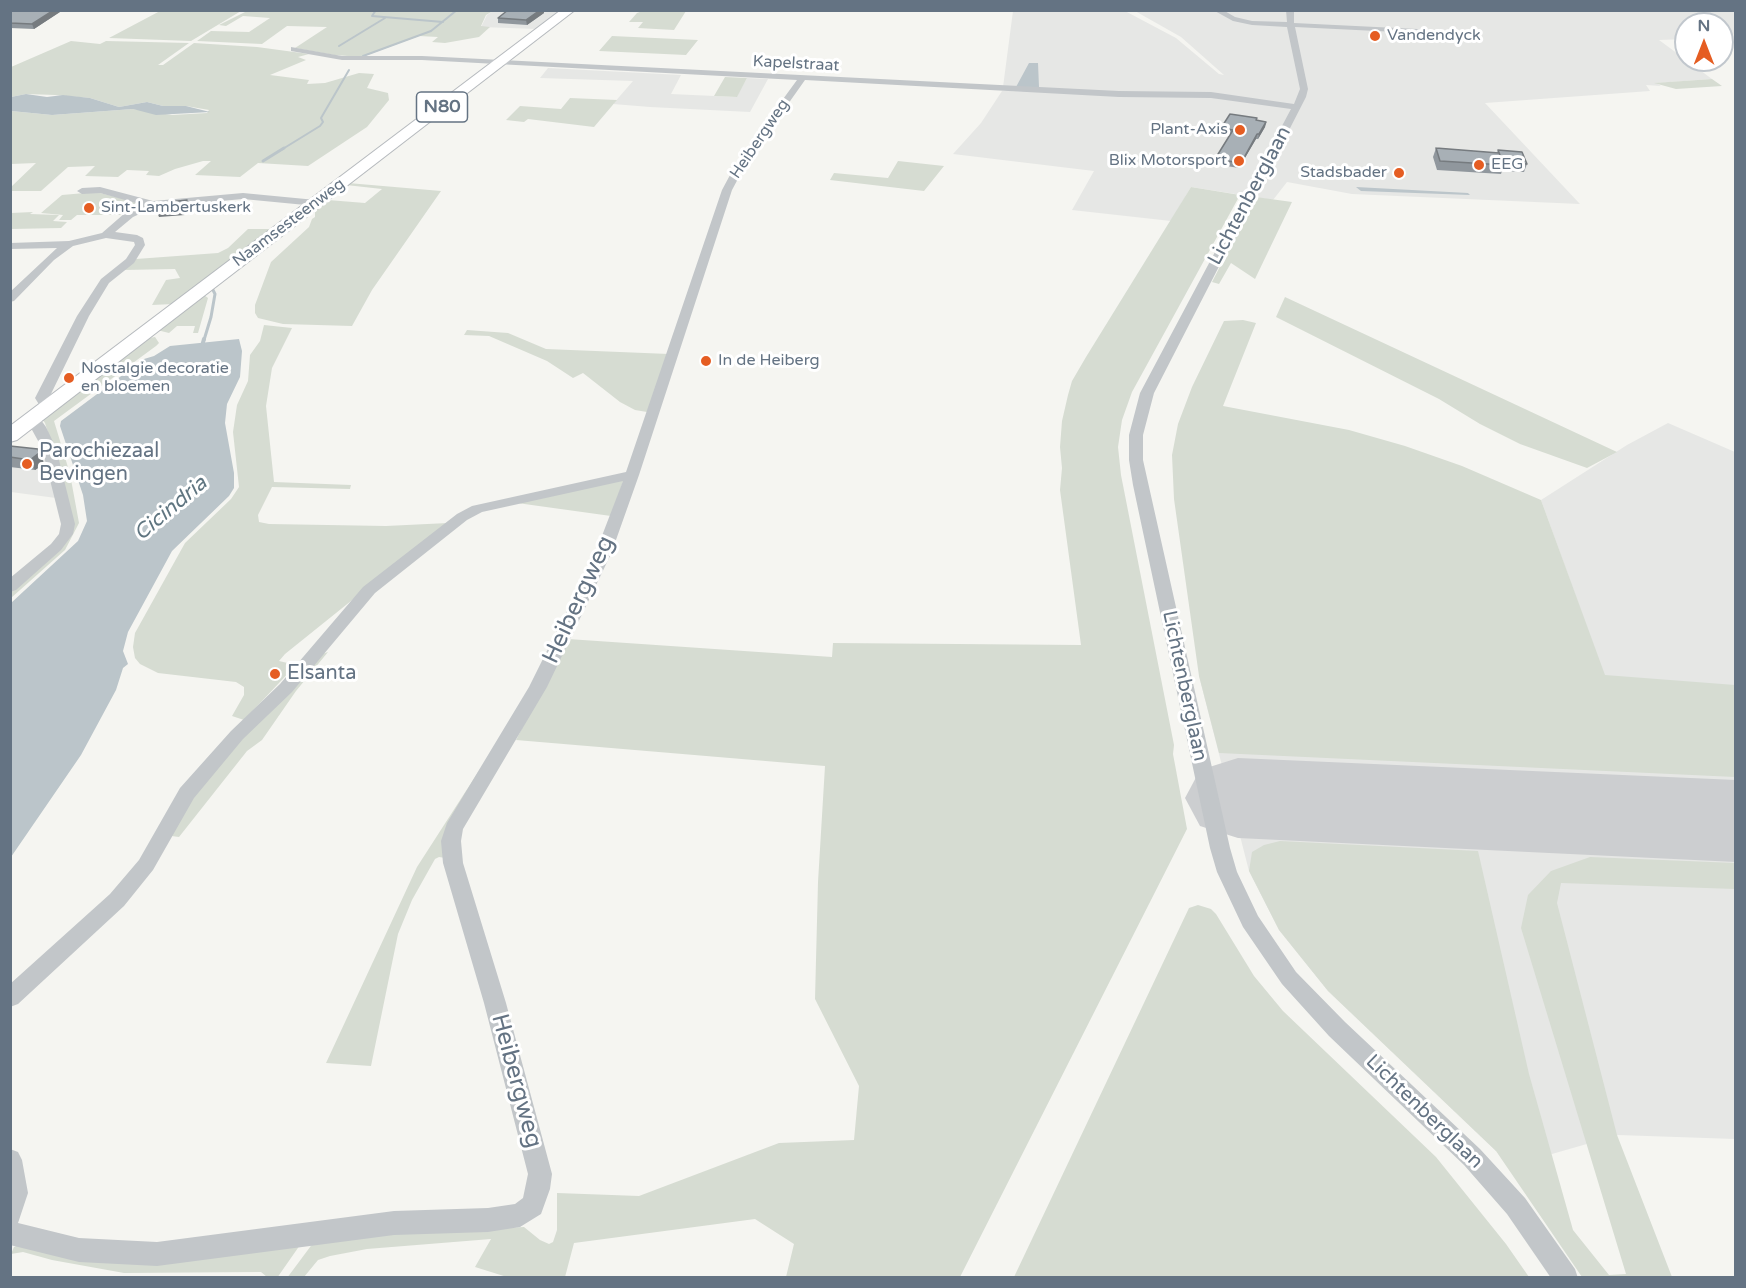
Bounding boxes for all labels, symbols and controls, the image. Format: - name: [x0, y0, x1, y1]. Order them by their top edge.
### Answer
- north arrow: [1674, 12, 1734, 72]
- text: N: [1698, 16, 1710, 36]
- place label: Vandendyck: [1387, 26, 1481, 46]
- marker: Vandendyck: [1368, 29, 1382, 43]
- street label: Kapelstraat: [752, 52, 840, 76]
- road number: N80: [416, 92, 468, 122]
- street label: Heibergweg: [726, 96, 794, 182]
- place label: Plant-Axis: [1150, 120, 1228, 140]
- street label: Lichtenberglaan: [1203, 123, 1297, 269]
- marker: Plant-Axis: [1233, 123, 1247, 137]
- place label: Blix Motorsport: [1109, 151, 1227, 171]
- marker: Blix Motorsport: [1232, 154, 1246, 168]
- place label: EEG: [1491, 155, 1523, 175]
- marker: EEG: [1472, 158, 1486, 172]
- place label: Stadsbader: [1300, 163, 1387, 183]
- marker: Stadsbader: [1392, 166, 1406, 180]
- street label: Naamsesteenweg: [229, 175, 349, 271]
- place label: Sint-Lambertuskerk: [101, 198, 251, 218]
- marker: Sint-Lambertuskerk: [82, 201, 96, 215]
- place label: In de Heiberg: [718, 351, 820, 371]
- marker: In de Heiberg: [699, 354, 713, 368]
- place label: Nostalgie decoratie en bloemen: [81, 359, 229, 397]
- marker: Nostalgie decoratie en bloemen: [62, 371, 76, 385]
- place label: Parochiezaal Bevingen: [39, 440, 159, 487]
- marker: Parochiezaal Bevingen: [20, 457, 34, 471]
- water label: Cicindria: [129, 471, 213, 547]
- street label: Heibergweg: [537, 532, 621, 668]
- street label: Lichtenberglaan: [1156, 608, 1212, 764]
- place label: Elsanta: [287, 662, 356, 686]
- marker: Elsanta: [268, 667, 282, 681]
- street label: Heibergweg: [484, 1011, 548, 1151]
- street label: Lichtenberglaan: [1360, 1050, 1488, 1174]

